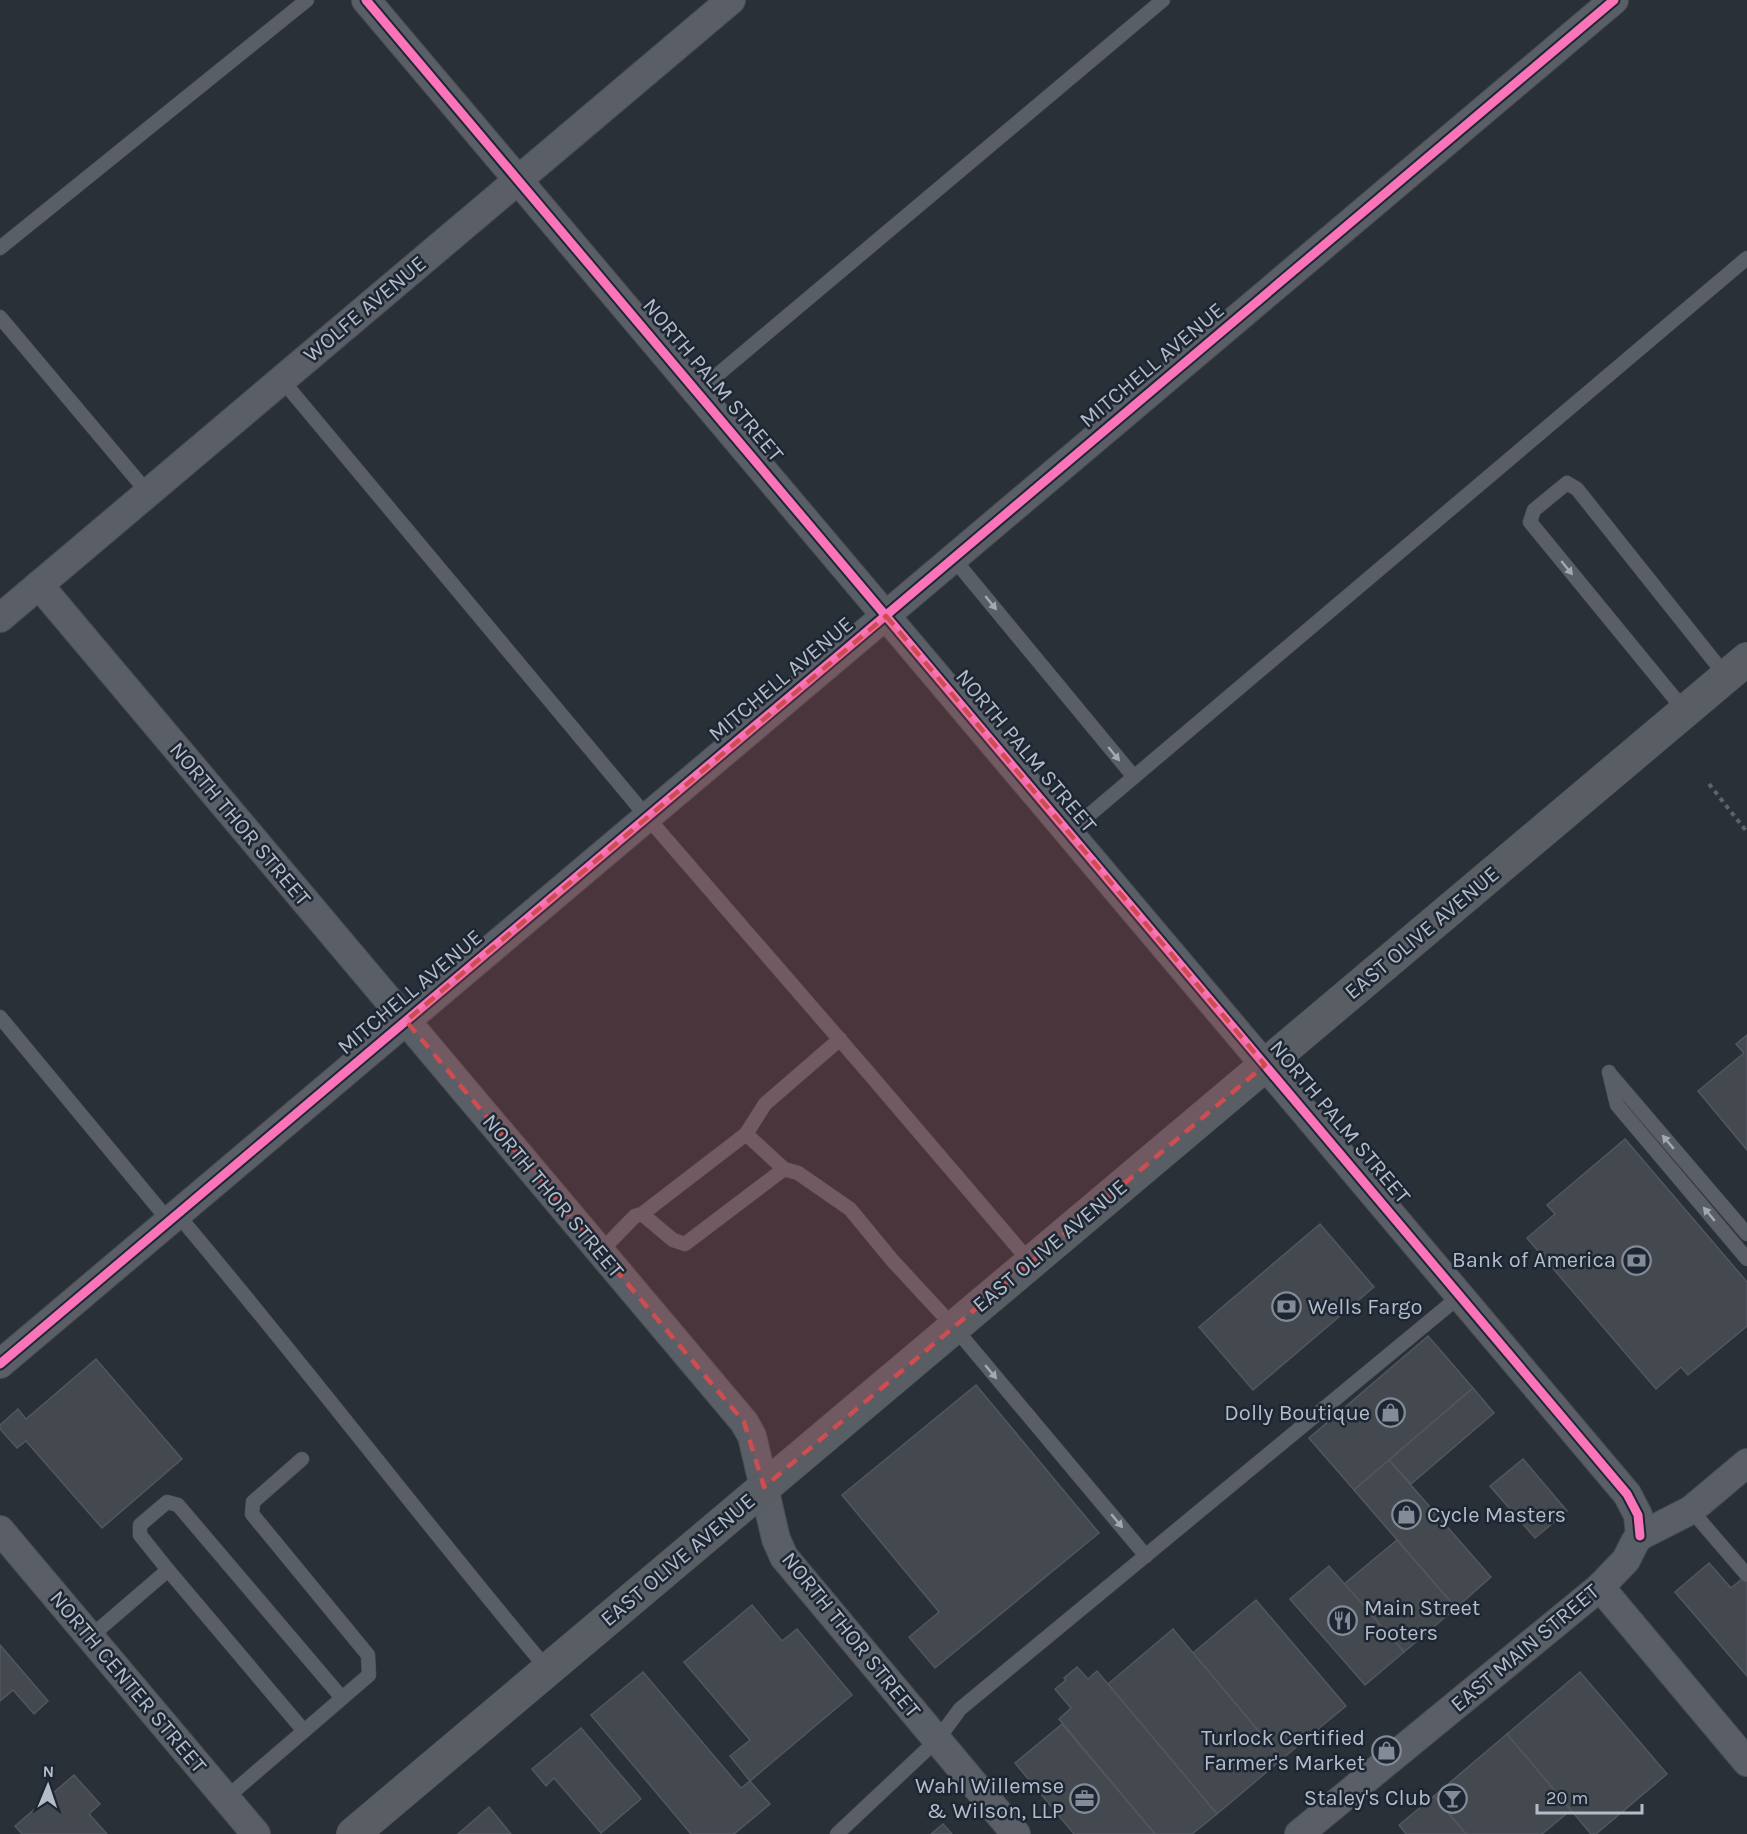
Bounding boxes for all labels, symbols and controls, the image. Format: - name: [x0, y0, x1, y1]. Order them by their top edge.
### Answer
- street label: WOLFE AVENUE: [298, 250, 432, 368]
- street label: NORTH PALM STREET: [637, 293, 789, 467]
- street label: MITCHELL AVENUE: [1074, 297, 1230, 433]
- one-way arrow: [1561, 560, 1574, 576]
- one-way arrow: [984, 595, 997, 611]
- street label: MITCHELL AVENUE: [703, 611, 859, 747]
- street label: NORTH PALM STREET: [950, 664, 1102, 838]
- street label: NORTH THOR STREET: [164, 737, 316, 911]
- one-way arrow: [1108, 746, 1121, 762]
- street label: EAST OLIVE AVENUE: [1339, 861, 1505, 1005]
- street label: MITCHELL AVENUE: [332, 924, 488, 1060]
- street label: NORTH PALM STREET: [1264, 1035, 1416, 1209]
- street label: NORTH THOR STREET: [477, 1109, 629, 1283]
- one-way arrow: [1662, 1135, 1675, 1150]
- street label: EAST OLIVE AVENUE: [967, 1174, 1133, 1318]
- one-way arrow: [1703, 1207, 1716, 1222]
- bank icon: Bank of America: [1621, 1244, 1653, 1276]
- place label: Bank of America: [1452, 1247, 1616, 1273]
- bank icon: Wells Fargo: [1271, 1291, 1303, 1323]
- place label: Wells Fargo: [1308, 1294, 1423, 1320]
- one-way arrow: [985, 1364, 998, 1380]
- shop icon: Dolly Boutique: [1375, 1397, 1407, 1429]
- place label: Dolly Boutique: [1224, 1400, 1370, 1426]
- street label: EAST OLIVE AVENUE: [595, 1488, 761, 1632]
- shop icon: Cycle Masters: [1390, 1499, 1422, 1531]
- place label: Cycle Masters: [1427, 1502, 1566, 1528]
- one-way arrow: [1110, 1513, 1123, 1528]
- street label: NORTH THOR STREET: [776, 1547, 926, 1723]
- street label: EAST MAIN STREET: [1445, 1578, 1605, 1718]
- street label: NORTH CENTER STREET: [44, 1585, 212, 1779]
- place label: Main Street Footers: [1364, 1595, 1480, 1646]
- restaurant icon: Main Street Footers: [1327, 1605, 1359, 1637]
- place label: Turlock Certified Farmer's Market: [1201, 1725, 1365, 1776]
- shop icon: Turlock Certified Farmer's Market: [1370, 1735, 1402, 1767]
- north arrow: [18, 1756, 78, 1816]
- place label: Wahl Willemse & Wilson, LLP: [915, 1773, 1064, 1824]
- scale bar: [1537, 1777, 1642, 1815]
- bar icon: Staley's Club: [1436, 1782, 1468, 1814]
- office icon: Wahl Willemse & Wilson, LLP: [1069, 1783, 1101, 1815]
- place label: Staley's Club: [1304, 1785, 1431, 1811]
- text: 20 m: [1546, 1787, 1588, 1809]

